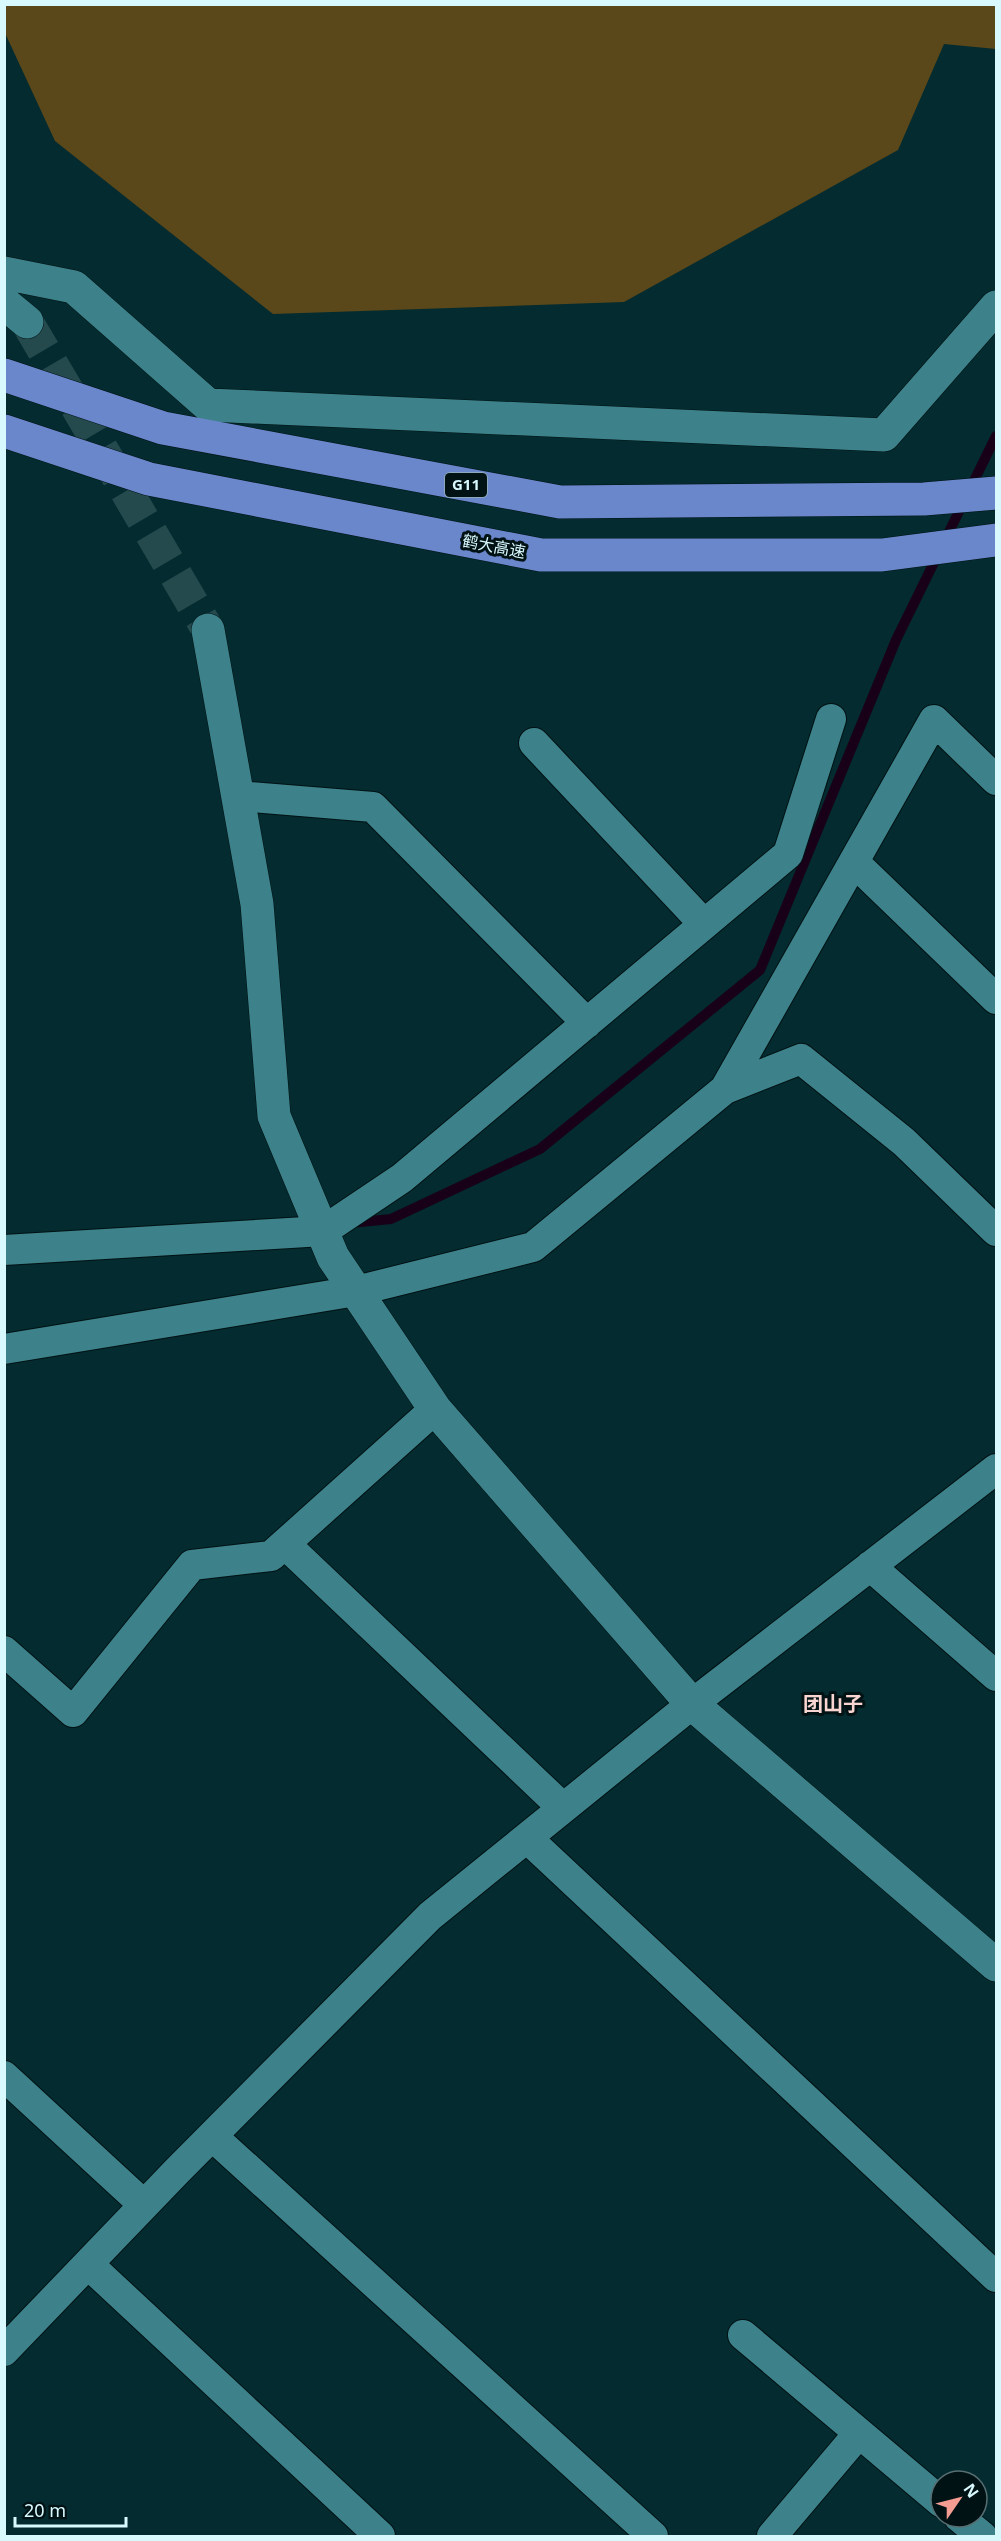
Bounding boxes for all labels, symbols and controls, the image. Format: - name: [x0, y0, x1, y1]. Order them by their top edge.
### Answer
- road number: G11: [445, 473, 487, 497]
- street label: 鹤大高速: [460, 529, 528, 563]
- district label: 团山子: [803, 1690, 863, 1717]
- north arrow: [929, 2469, 989, 2529]
- text: N: [959, 2479, 984, 2502]
- scale bar: [15, 2490, 126, 2528]
- text: 20 m: [24, 2498, 66, 2522]

